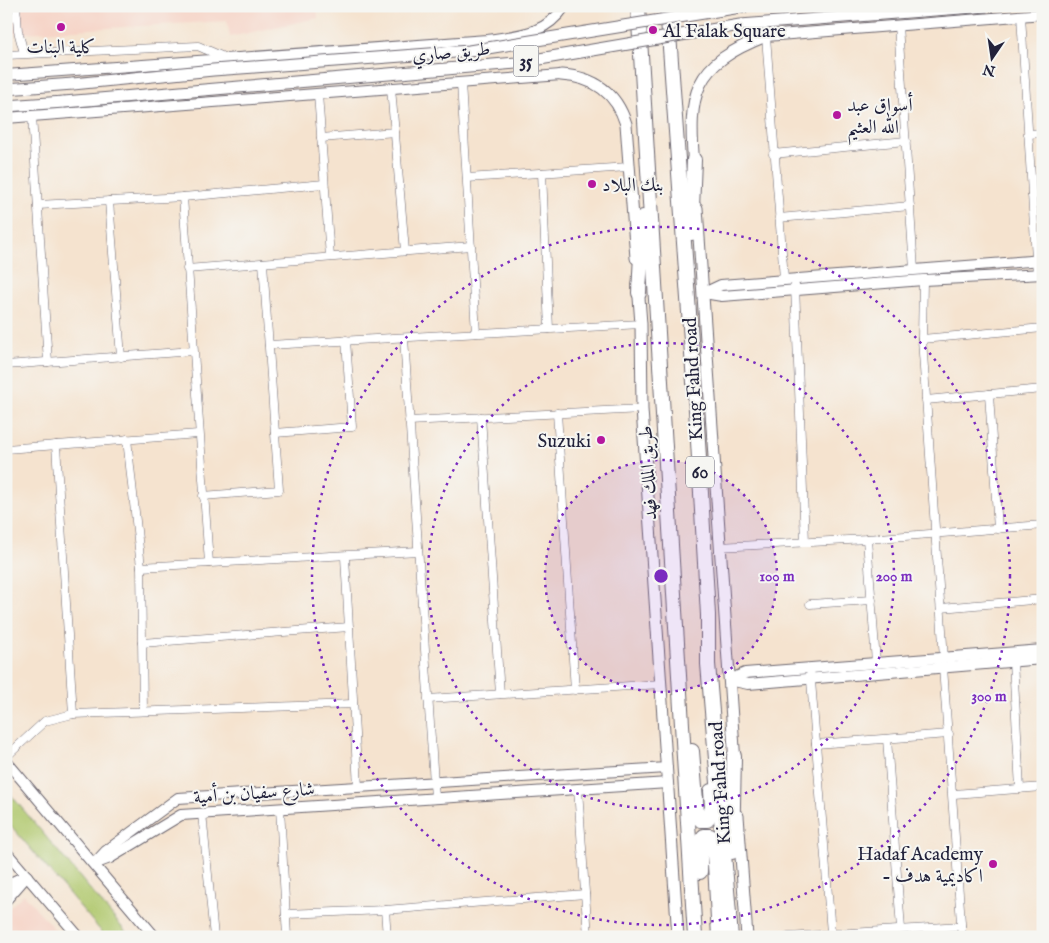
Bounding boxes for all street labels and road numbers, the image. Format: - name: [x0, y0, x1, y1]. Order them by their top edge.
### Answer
- street label: طريق صاري: [411, 38, 492, 70]
- road number: 35: [514, 46, 538, 76]
- street label: King Fahd road: [679, 316, 709, 441]
- street label: طريق الملك فهد: [635, 425, 663, 521]
- road number: 60: [686, 457, 714, 488]
- street label: King Fahd road: [705, 720, 737, 845]
- street label: شارع سفيان بن أمية: [193, 776, 316, 812]

